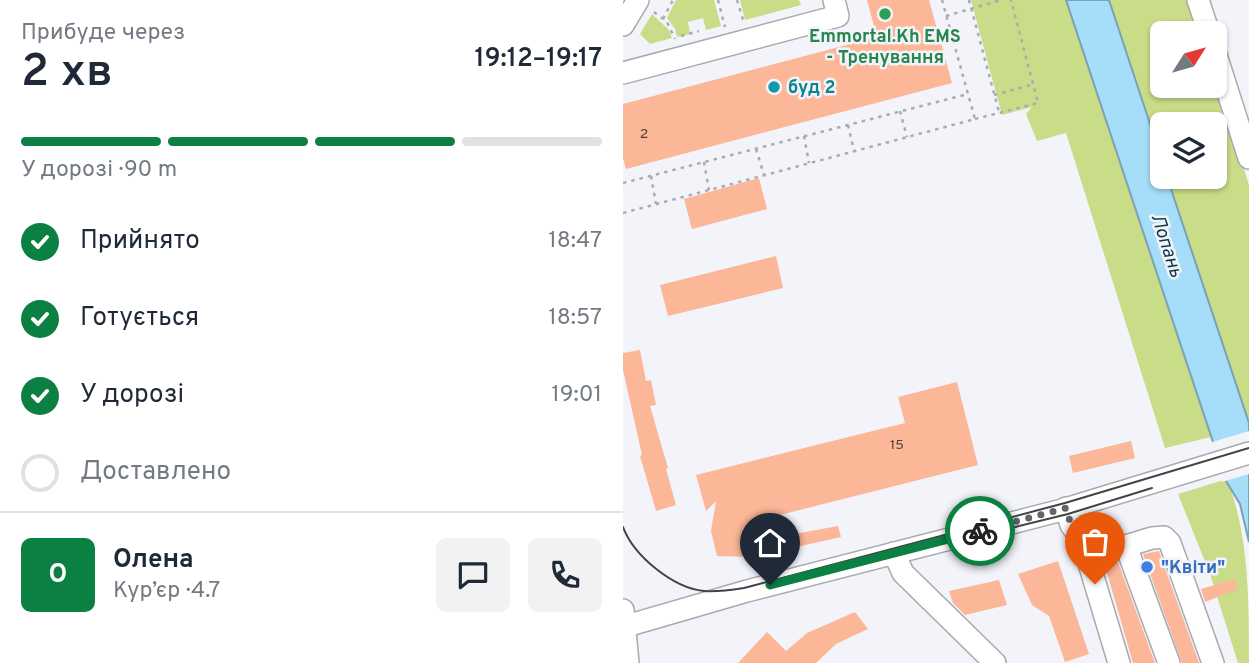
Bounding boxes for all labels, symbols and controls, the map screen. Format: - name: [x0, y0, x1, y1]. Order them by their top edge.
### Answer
- marker: Emmortal.Kh EMS - Тренування: [877, 6, 893, 22]
- text: Прибуде через: [21, 19, 185, 48]
- north arrow: [1150, 21, 1227, 98]
- map controls: [1150, 21, 1227, 189]
- place label: Emmortal.Kh EMS - Тренування: [809, 26, 961, 70]
- text: 19:12–19:17: [475, 43, 602, 76]
- text: 2 хв: [21, 44, 113, 103]
- place label: буд 2: [788, 77, 835, 100]
- marker: буд 2: [766, 79, 782, 95]
- button: layers: [1150, 112, 1227, 189]
- house number: 2: [640, 126, 648, 143]
- text: У дорозі · 90 m: [21, 156, 177, 185]
- water label: Лопань: [1145, 211, 1188, 281]
- icon: check: [21, 223, 59, 261]
- text: Прийнято: [80, 225, 200, 258]
- text: 18:47: [548, 227, 602, 256]
- icon: check: [21, 300, 59, 338]
- text: Готується: [80, 302, 199, 335]
- text: 18:57: [548, 304, 602, 333]
- icon: check: [21, 377, 59, 415]
- text: У дорозі: [80, 379, 184, 412]
- text: 19:01: [551, 381, 602, 410]
- house number: 15: [890, 437, 904, 454]
- text: Доставлено: [80, 456, 231, 489]
- courier: [945, 496, 1015, 566]
- icon: bike: [961, 512, 999, 550]
- pin: [1065, 512, 1125, 584]
- pin: [740, 513, 800, 585]
- icon: bag: [1076, 523, 1114, 561]
- icon: home: [751, 524, 789, 562]
- button: chat: [436, 538, 510, 612]
- button: phone: [528, 538, 602, 612]
- text: Олена: [113, 544, 194, 577]
- place label: "Квіти": [1161, 557, 1225, 580]
- text: О: [49, 559, 67, 592]
- marker: "Квіти": [1139, 559, 1155, 575]
- text: Кур’єр · 4.7: [113, 577, 220, 606]

